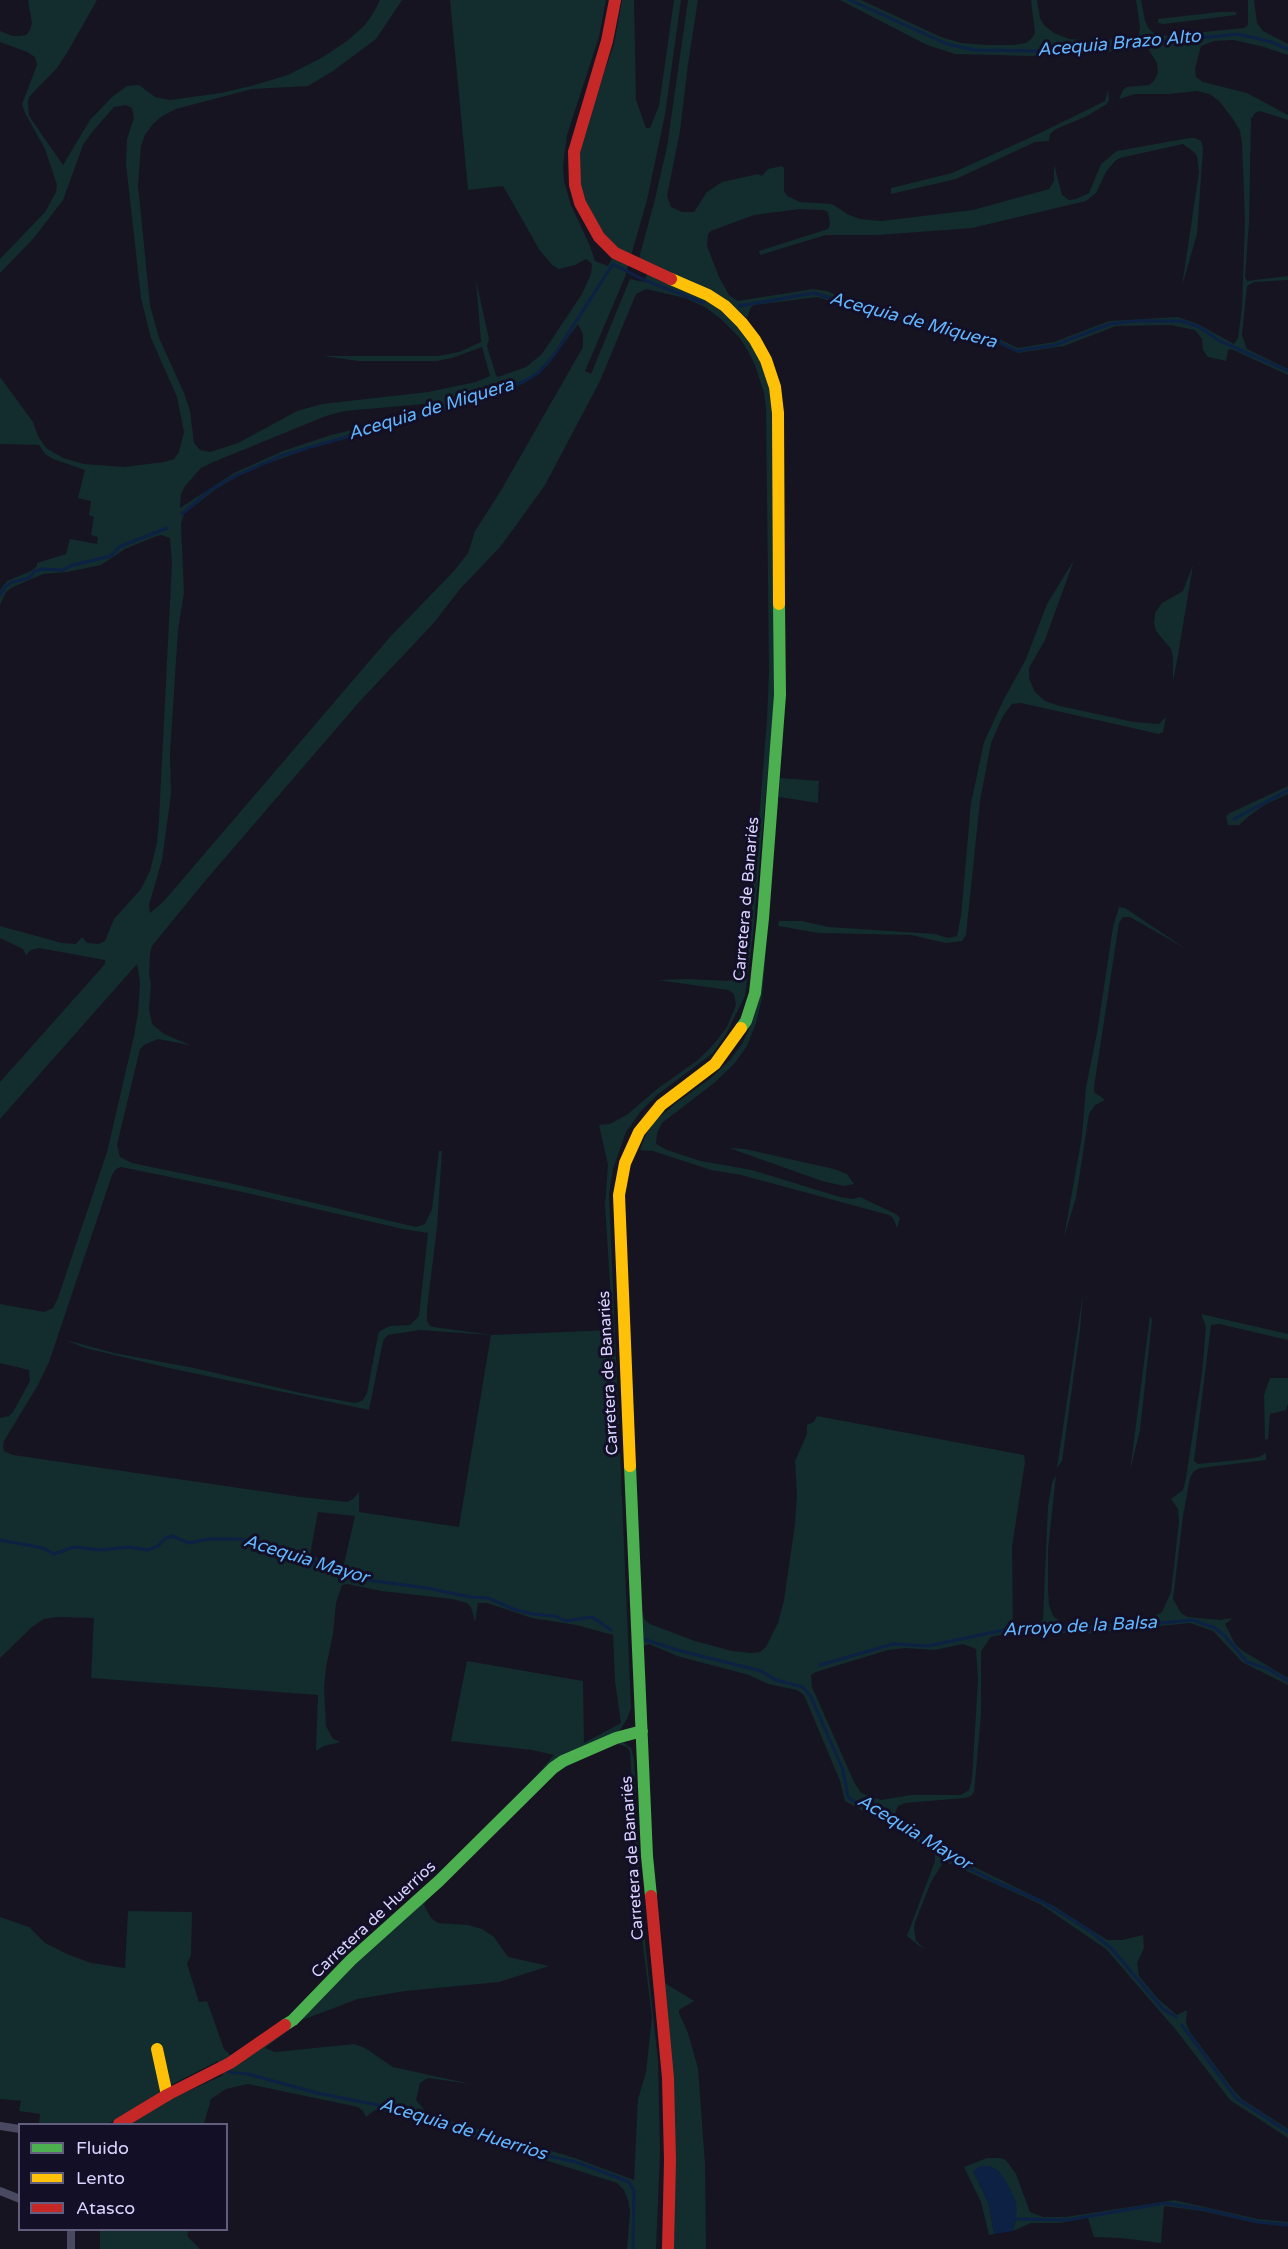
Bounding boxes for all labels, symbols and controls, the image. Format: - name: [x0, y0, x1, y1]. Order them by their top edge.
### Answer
- water label: Acequia Brazo Alto: [1036, 26, 1202, 62]
- water label: Acequia de Miquera: [827, 288, 999, 354]
- water label: Acequia de Miquera: [346, 375, 516, 445]
- street label: Carretera de Banariés: [730, 816, 764, 982]
- street label: Carretera de Banariés: [595, 1290, 623, 1456]
- water label: Acequia Mayor: [241, 1531, 371, 1589]
- water label: Arroyo de la Balsa: [1002, 1612, 1158, 1642]
- street label: Carretera de Banariés: [618, 1775, 648, 1941]
- water label: Acequia Mayor: [853, 1790, 975, 1876]
- street label: Carretera de Huerrios: [308, 1857, 440, 1983]
- water label: Acequia de Huerrios: [377, 2094, 549, 2166]
- legend: [18, 2123, 228, 2231]
- text: Fluido: [76, 2137, 129, 2159]
- text: Lento: [76, 2167, 125, 2189]
- text: Atasco: [76, 2197, 135, 2219]

